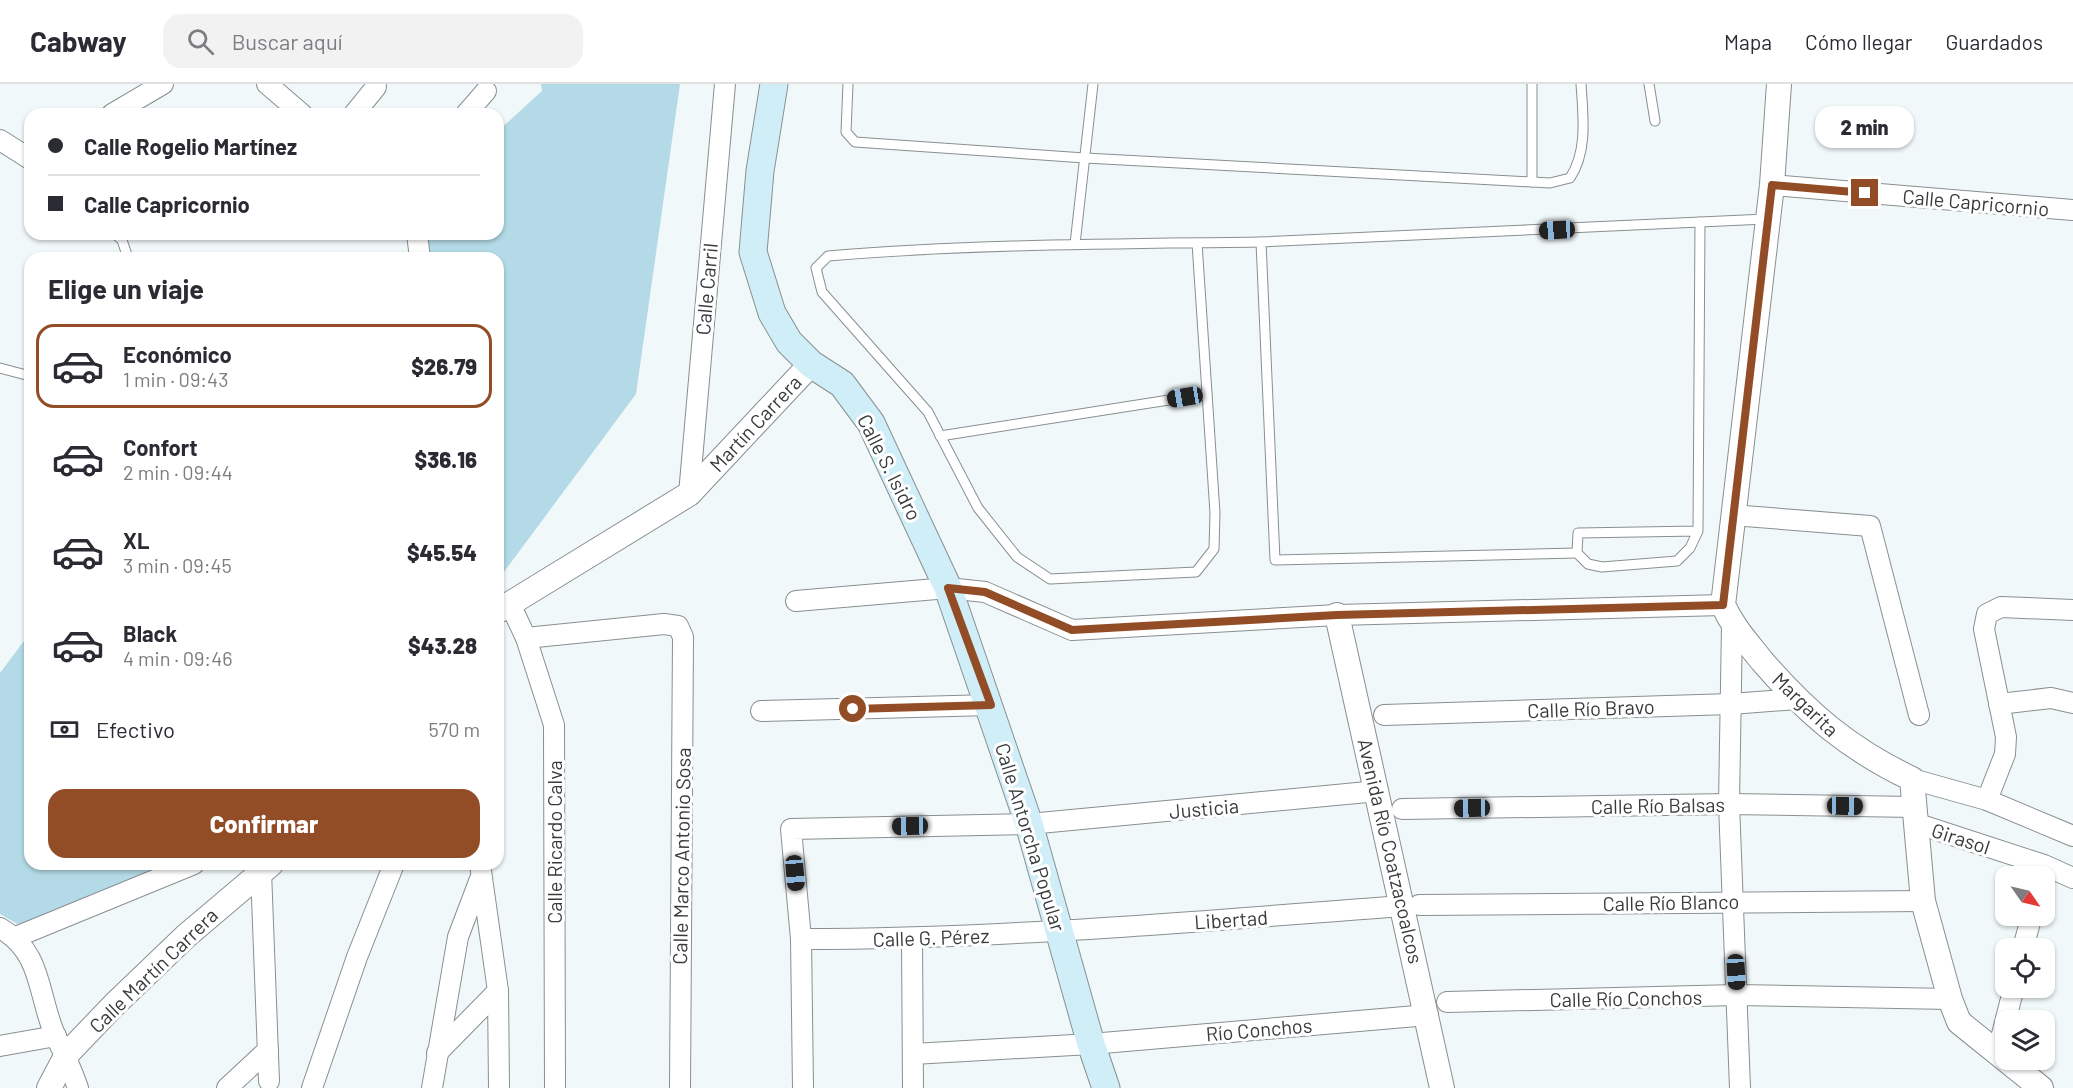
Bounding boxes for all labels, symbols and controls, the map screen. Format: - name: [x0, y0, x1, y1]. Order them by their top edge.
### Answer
- search box: [163, 14, 583, 68]
- text: Cabway: [30, 24, 127, 58]
- icon: search: [184, 25, 217, 58]
- text: Buscar aquí: [232, 28, 342, 54]
- text: Mapa: [1724, 29, 1772, 54]
- text: Cómo llegar: [1805, 29, 1912, 54]
- text: Guardados: [1945, 29, 2043, 54]
- callout: 2 min: [1816, 106, 1914, 148]
- text: 2 min: [1840, 115, 1889, 139]
- text: Calle Rogelio Martínez: [84, 133, 297, 159]
- route end: [1851, 179, 1878, 206]
- street label: Calle Capricornio: [1902, 184, 2050, 220]
- text: Calle Capricornio: [84, 191, 250, 217]
- car: [1539, 220, 1575, 240]
- street label: Calle Carril: [690, 242, 722, 336]
- text: Elige un viaje: [48, 272, 204, 304]
- icon: car: [51, 339, 105, 393]
- text: Económico: [123, 341, 232, 367]
- text: $26.79: [411, 353, 477, 379]
- text: 1 min · 09:43: [123, 367, 228, 391]
- street label: Martín Carrera: [704, 370, 806, 476]
- car: [1166, 385, 1204, 409]
- street label: Calle S. Isidro: [853, 410, 927, 524]
- icon: car: [51, 432, 105, 486]
- text: Confort: [123, 434, 198, 460]
- text: $36.16: [415, 446, 477, 472]
- text: 2 min · 09:44: [123, 460, 233, 484]
- icon: car: [51, 525, 105, 579]
- text: XL: [123, 527, 149, 553]
- text: $45.54: [407, 539, 477, 565]
- text: 3 min · 09:45: [123, 553, 232, 577]
- icon: car: [51, 618, 105, 672]
- text: Black: [123, 620, 177, 646]
- text: $43.28: [408, 632, 477, 658]
- text: 4 min · 09:46: [123, 646, 232, 670]
- street label: Margarita: [1768, 667, 1844, 741]
- street label: Calle Río Bravo: [1527, 694, 1655, 722]
- route start: [839, 695, 866, 722]
- icon: cash: [48, 713, 81, 746]
- text: Efectivo: [96, 716, 175, 742]
- text: 570 m: [428, 717, 480, 741]
- street label: Avenida Río Coatzacoalcos: [1353, 736, 1429, 966]
- street label: Calle Antorcha Popular: [991, 740, 1071, 934]
- street label: Calle Marco Antonio Sosa: [667, 747, 695, 965]
- street label: Calle Ricardo Calva: [542, 760, 566, 924]
- button: Confirmar: [48, 789, 480, 858]
- street label: Calle Río Balsas: [1591, 792, 1725, 818]
- street label: Justicia: [1168, 793, 1240, 823]
- car: [1827, 797, 1863, 815]
- car: [1454, 799, 1490, 817]
- car: [892, 817, 928, 835]
- street label: Girasol: [1929, 817, 1993, 859]
- car: [784, 854, 806, 892]
- north arrow: [1995, 866, 2055, 926]
- map controls: [1995, 866, 2055, 1070]
- street label: Calle Río Blanco: [1602, 889, 1740, 915]
- street label: Calle Martín Carrera: [84, 903, 222, 1037]
- street label: Libertad: [1193, 904, 1269, 934]
- street label: Calle G. Pérez: [872, 923, 990, 951]
- button: locate: [1995, 938, 2055, 998]
- car: [1726, 954, 1746, 990]
- street label: Calle Río Conchos: [1549, 985, 1703, 1011]
- button: layers: [1995, 1010, 2055, 1070]
- street label: Río Conchos: [1205, 1012, 1313, 1046]

